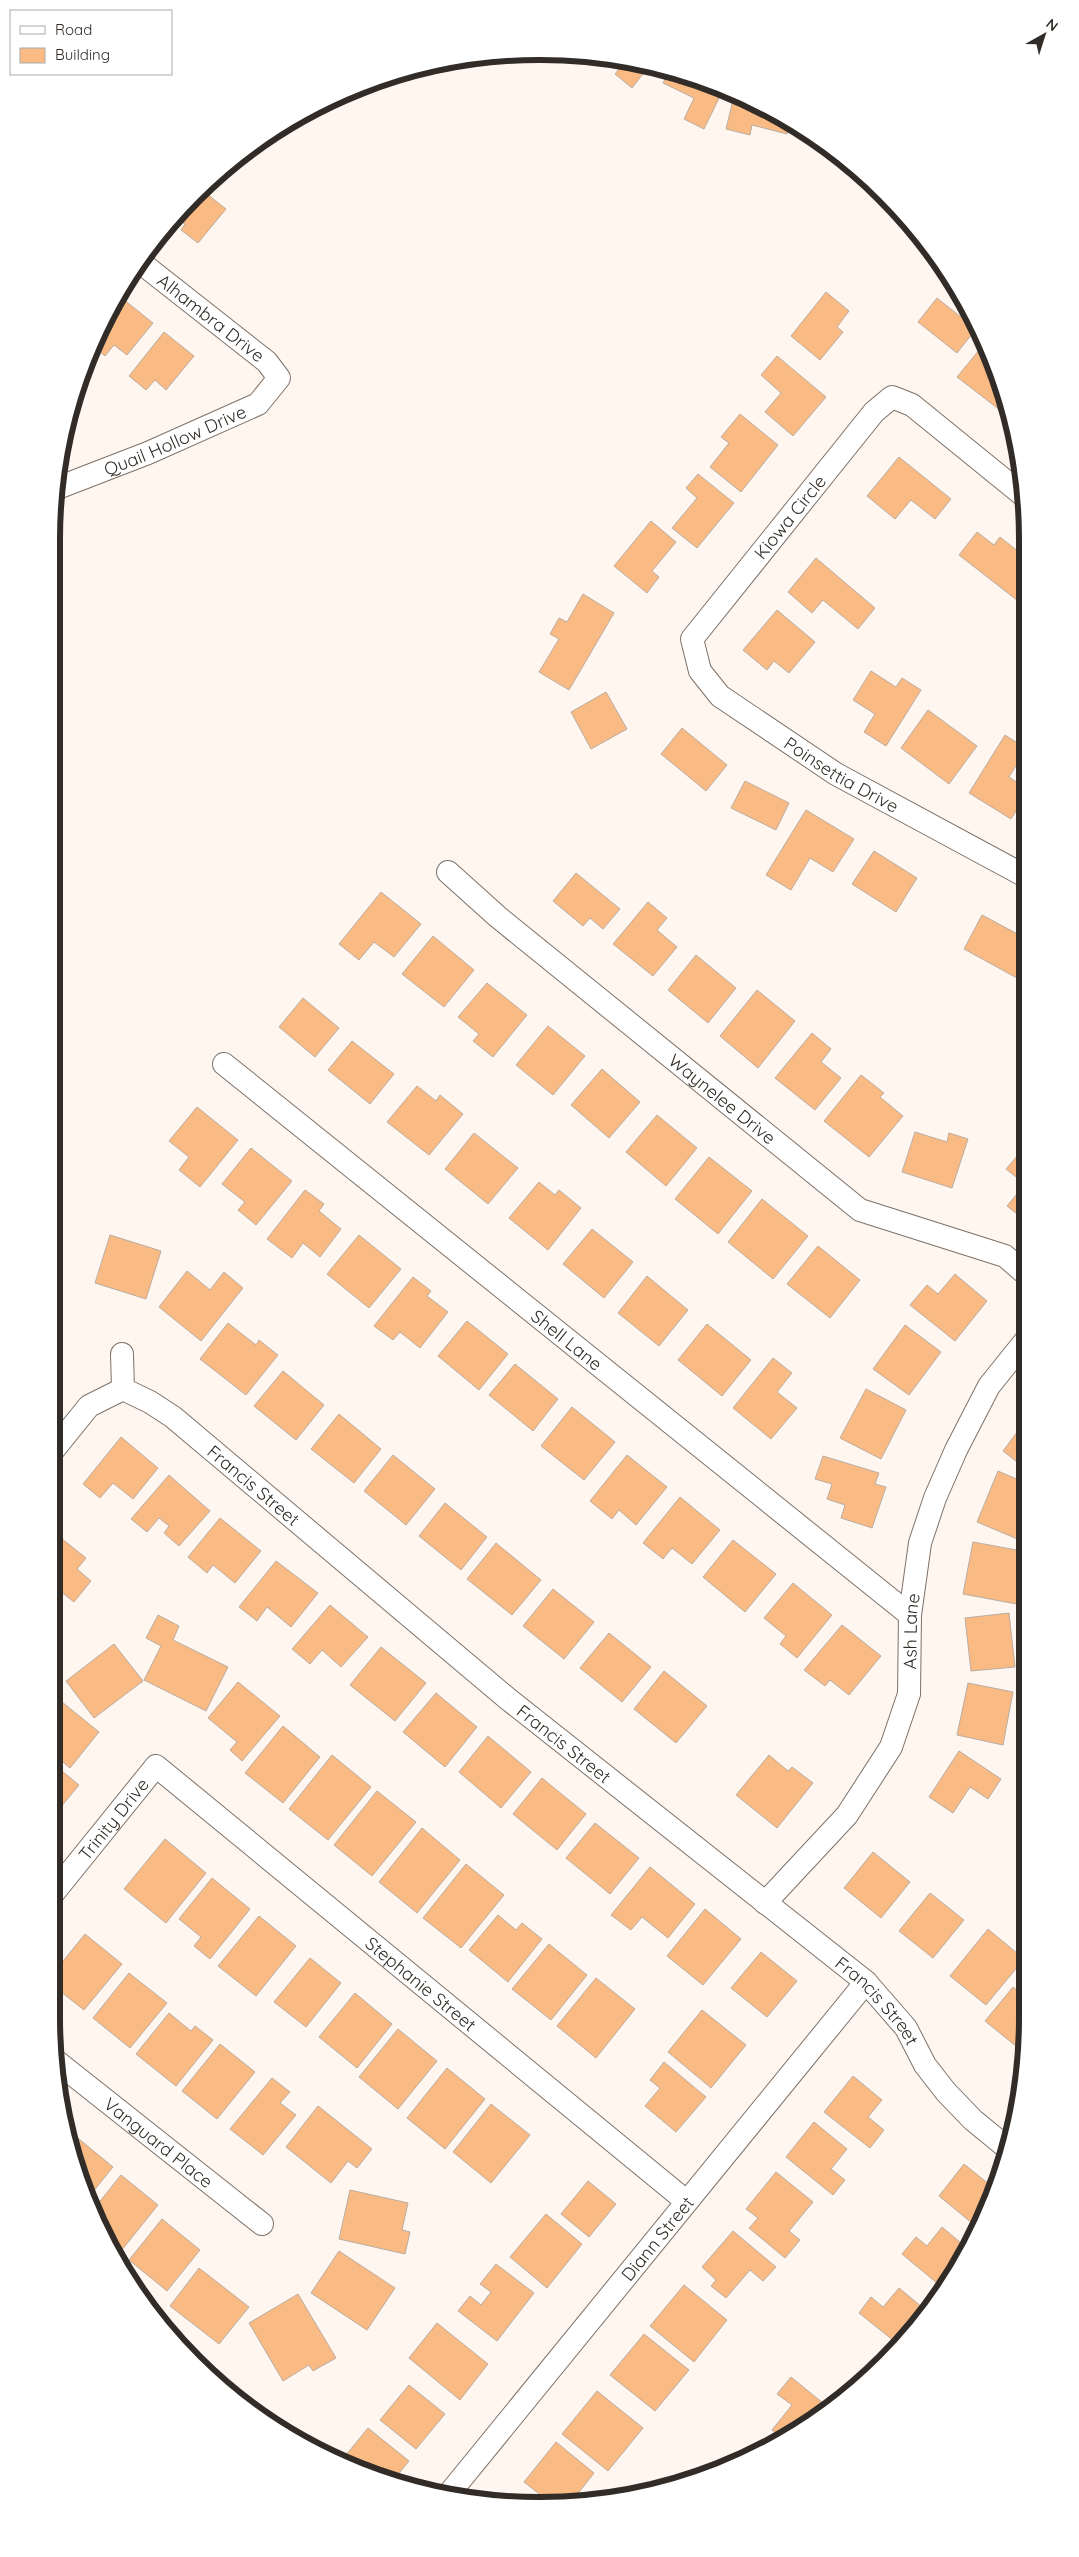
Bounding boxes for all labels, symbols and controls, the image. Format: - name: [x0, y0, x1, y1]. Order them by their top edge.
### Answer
- legend: [10, 10, 172, 75]
- north arrow: [1019, 10, 1069, 60]
- text: N: [1043, 15, 1062, 35]
- text: Road: [55, 20, 92, 39]
- text: Building: [55, 45, 110, 64]
- street label: Alhambra Drive: [153, 269, 269, 367]
- street label: Quail Hollow Drive: [100, 399, 250, 481]
- street label: Kiowa Circle: [749, 470, 831, 564]
- street label: Poinsettia Drive: [780, 731, 903, 817]
- street label: Waynelee Drive: [664, 1048, 781, 1149]
- street label: Shell Lane: [527, 1304, 607, 1375]
- street label: Francis Street: [203, 1440, 305, 1530]
- street label: Ash Lane: [898, 1592, 924, 1670]
- street label: Francis Street: [512, 1699, 616, 1788]
- street label: Trinity Drive: [73, 1773, 153, 1865]
- street label: Stephanie Street: [361, 1931, 481, 2036]
- street label: Francis Street: [831, 1951, 924, 2049]
- street label: Vanguard Place: [99, 2092, 218, 2193]
- street label: Diann Street: [616, 2191, 698, 2285]

